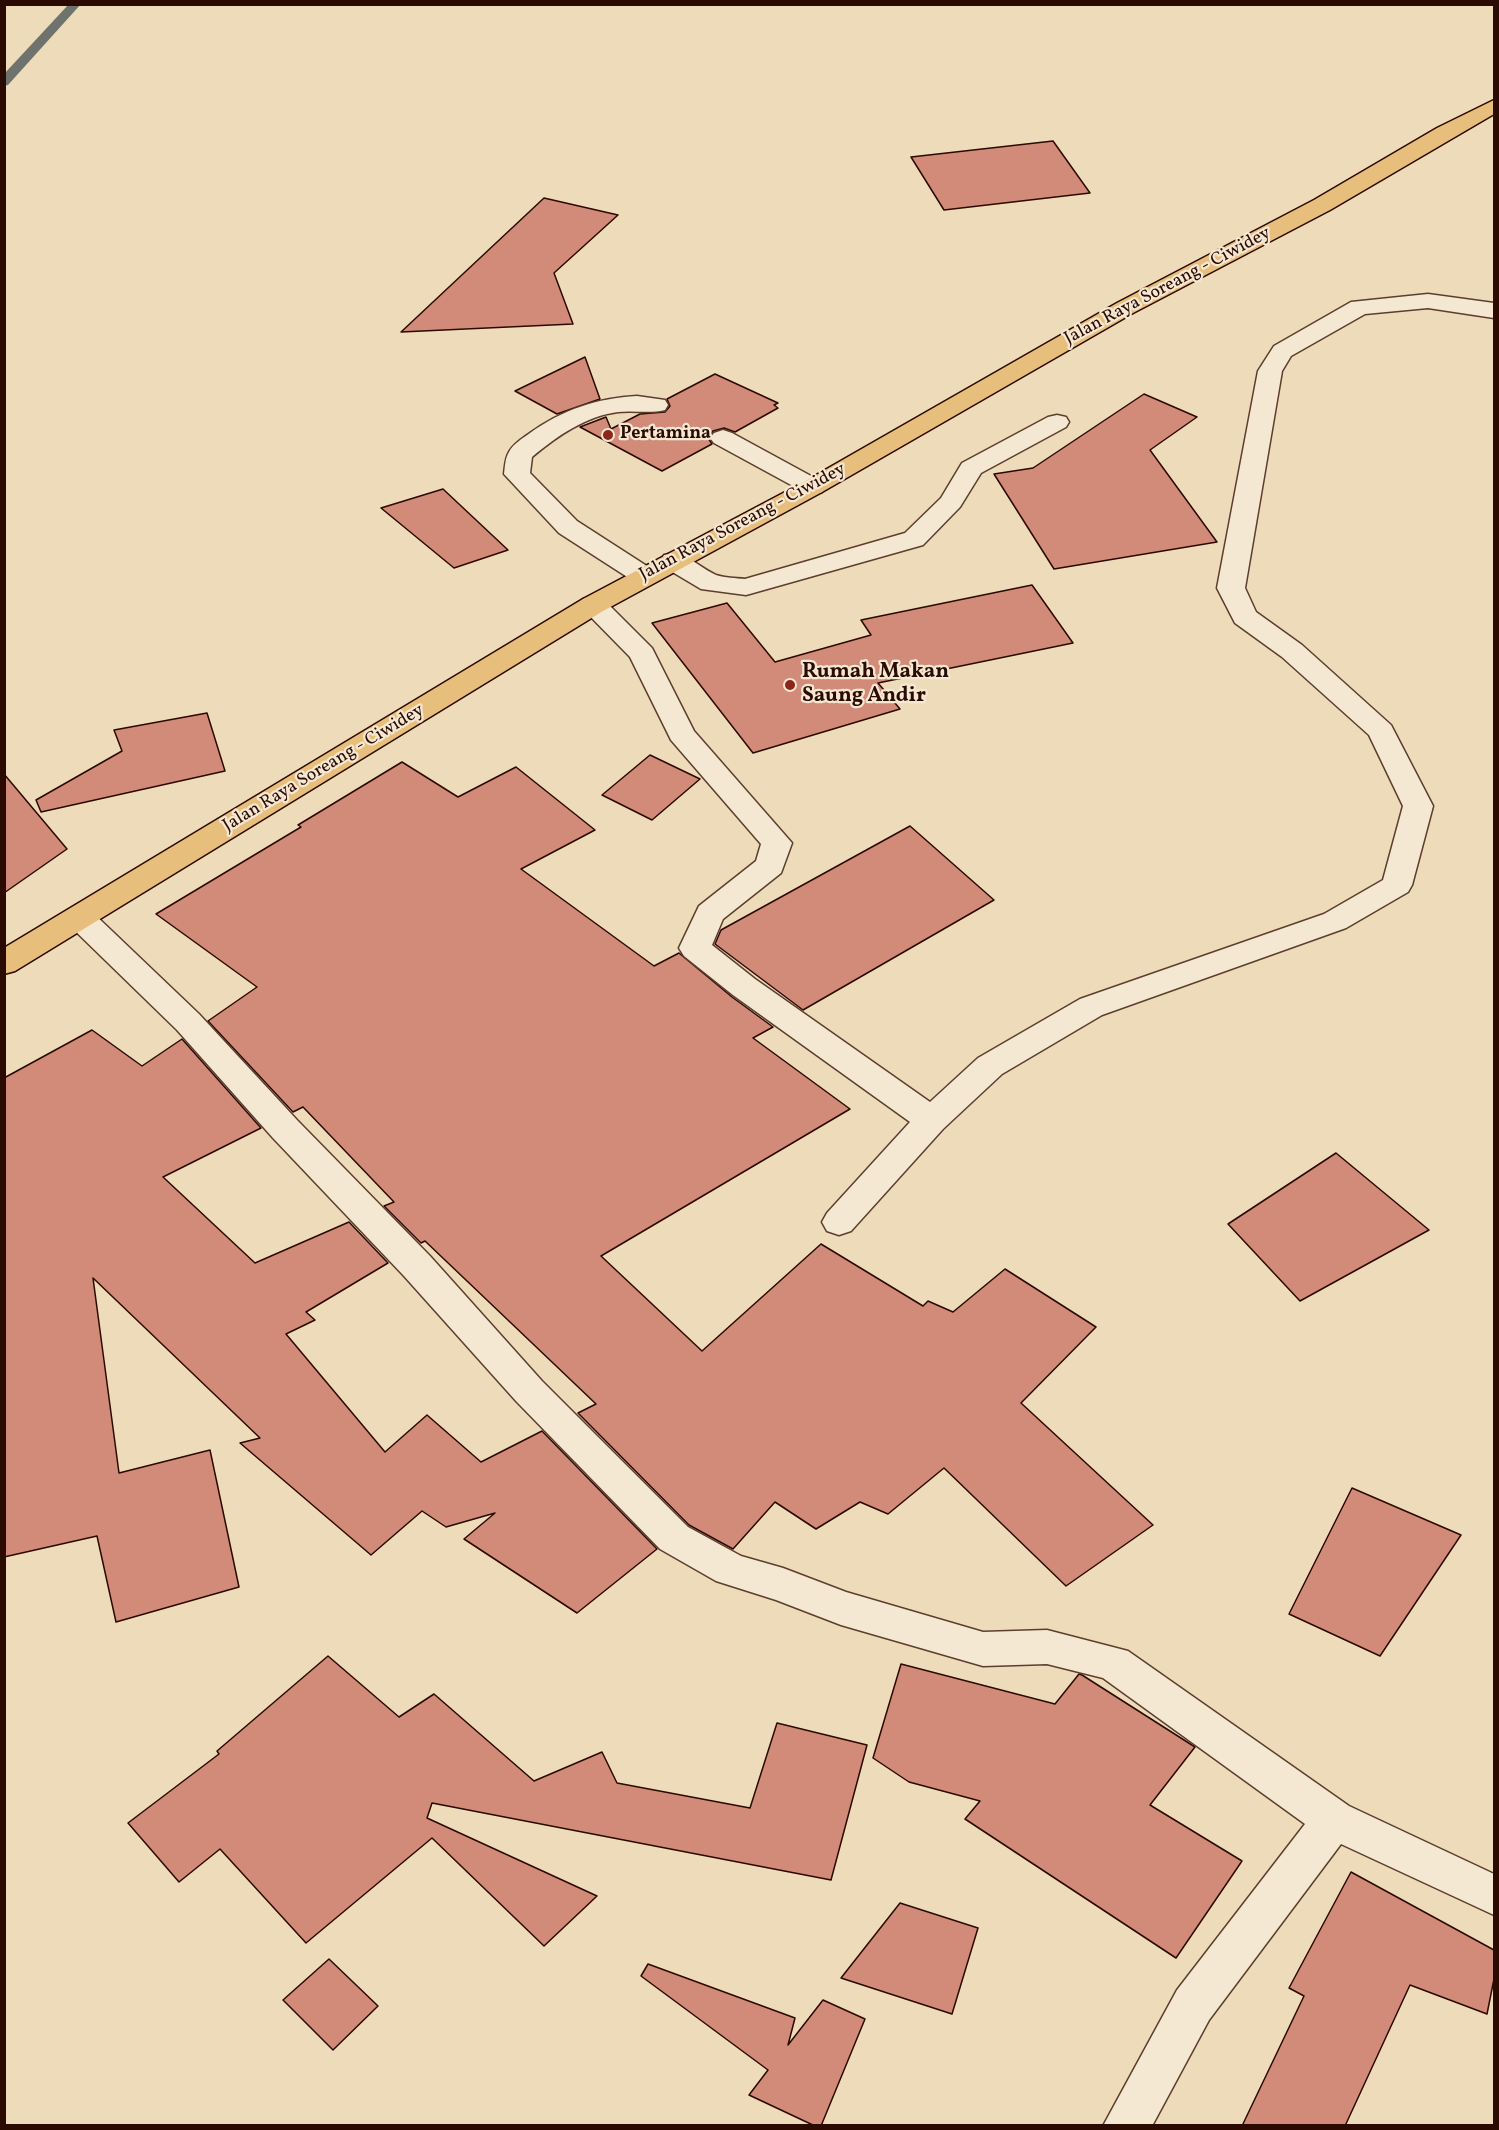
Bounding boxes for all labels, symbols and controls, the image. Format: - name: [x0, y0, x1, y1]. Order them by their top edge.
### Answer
- street label: Jalan Raya Soreang - Ciwidey: [1061, 223, 1275, 351]
- place label: Pertamina: [620, 424, 711, 446]
- marker: Pertamina: [601, 428, 615, 442]
- street label: Jalan Raya Soreang - Ciwidey: [636, 459, 850, 587]
- place label: Rumah Makan Saung Andir: [802, 660, 949, 710]
- marker: Rumah Makan Saung Andir: [783, 678, 797, 692]
- street label: Jalan Raya Soreang - Ciwidey: [220, 700, 428, 838]

